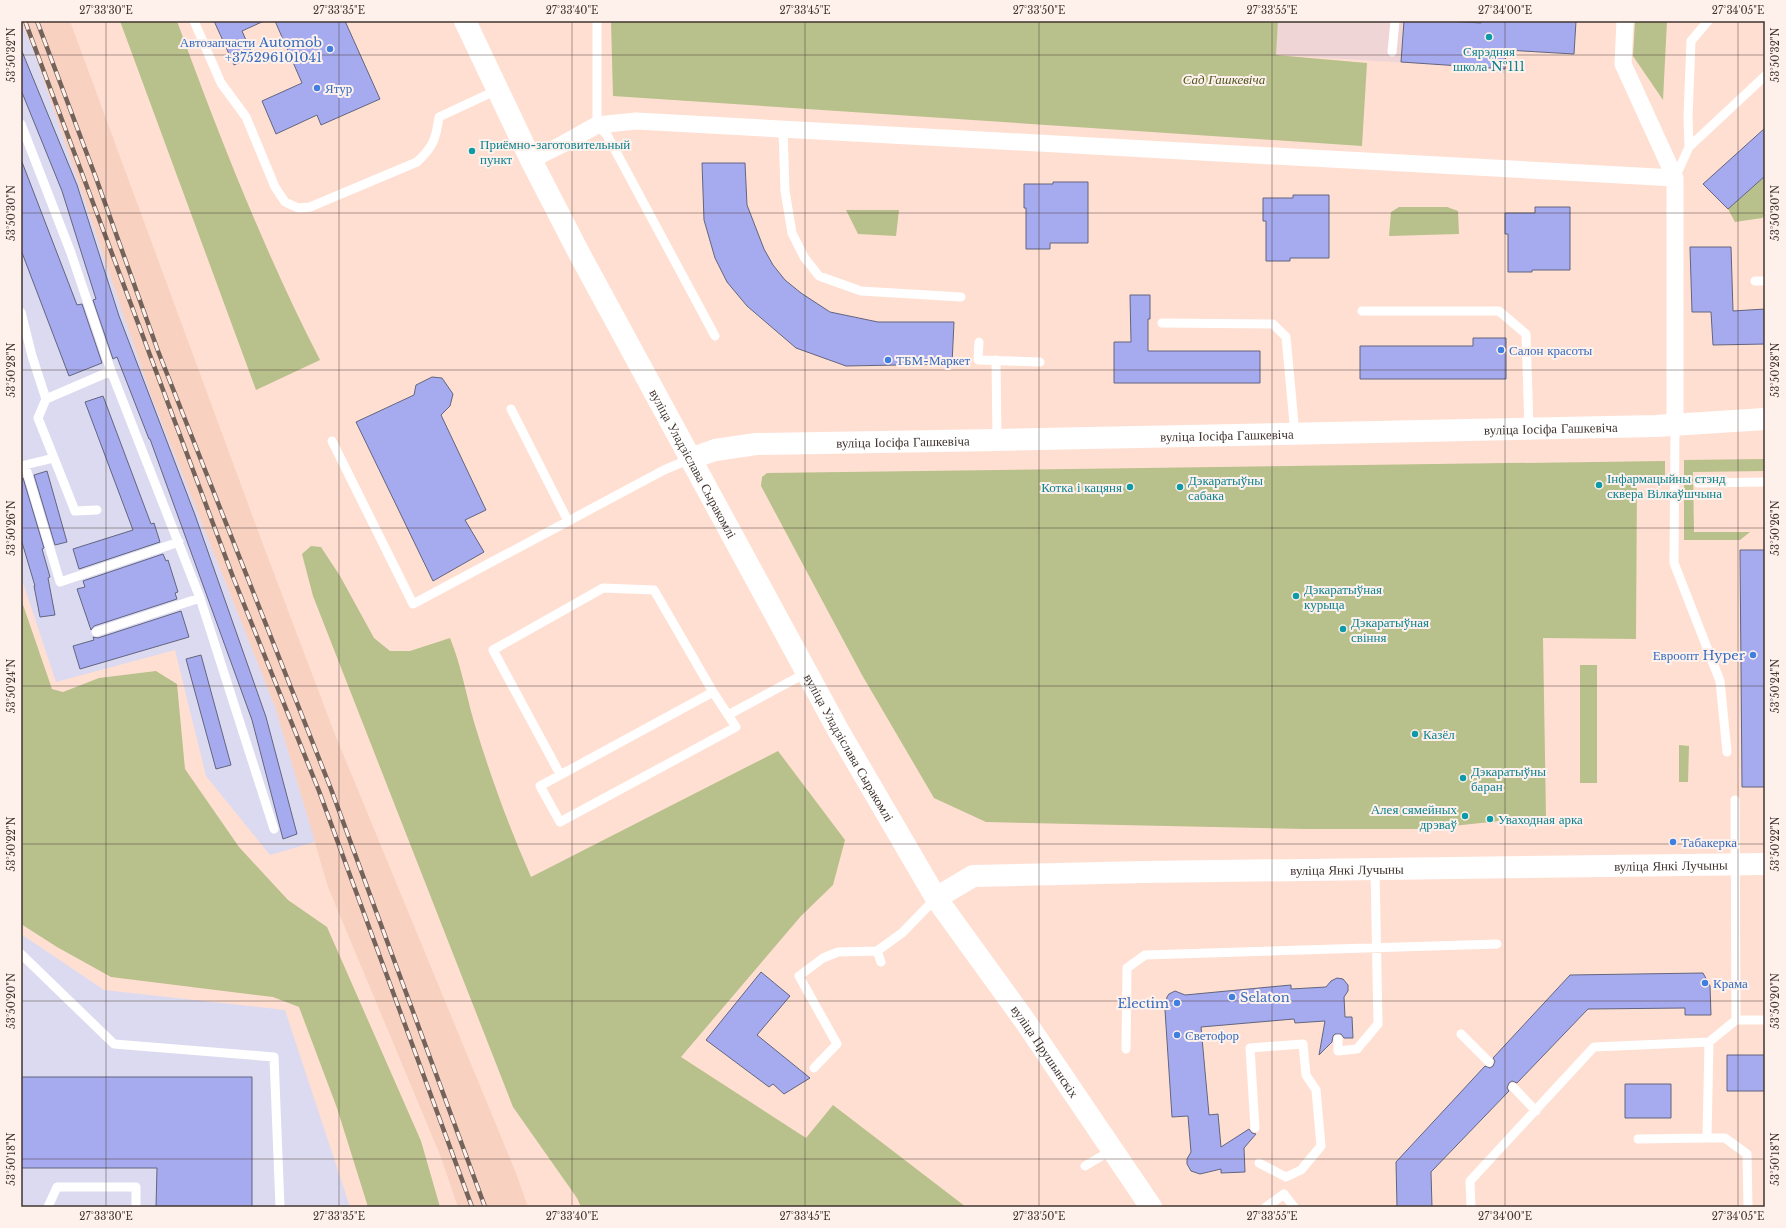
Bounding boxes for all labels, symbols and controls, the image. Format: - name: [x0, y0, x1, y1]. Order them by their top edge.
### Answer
- text: 27°33'30"E: [79, 4, 133, 17]
- text: 27°33'35"E: [313, 4, 365, 17]
- text: 27°33'40"E: [546, 4, 598, 17]
- text: 27°33'45"E: [779, 4, 831, 17]
- text: 27°33'50"E: [1013, 4, 1065, 17]
- text: 27°33'55"E: [1246, 4, 1298, 17]
- text: 27°34'00"E: [1478, 4, 1532, 17]
- text: 27°34'05"E: [1712, 4, 1764, 17]
- text: 53°50'32"N: [5, 27, 18, 83]
- text: 53°50'32"N: [1769, 27, 1782, 83]
- marker: Сярэдняя школа №111: [1484, 32, 1494, 42]
- place label: Автозапчасти Automob +375296101041: [180, 34, 322, 66]
- place label: Сярэдняя школа №111: [1453, 43, 1525, 75]
- marker: Автозапчасти Automob +375296101041: [325, 44, 335, 54]
- park label: Сад Гашкевіча: [1183, 71, 1266, 88]
- place label: Ятур: [325, 80, 352, 97]
- marker: Ятур: [312, 83, 322, 93]
- place label: Приёмно-заготовительный пункт: [480, 136, 630, 168]
- marker: Приёмно-заготовительный пункт: [467, 146, 477, 156]
- text: 53°50'30"N: [5, 185, 18, 241]
- text: 53°50'30"N: [1769, 185, 1782, 241]
- place label: Салон красоты: [1509, 342, 1593, 359]
- text: 53°50'28"N: [5, 343, 18, 397]
- text: 53°50'28"N: [1769, 343, 1782, 397]
- marker: Салон красоты: [1496, 345, 1506, 355]
- place label: ТБМ-Маркет: [896, 352, 971, 369]
- marker: ТБМ-Маркет: [883, 355, 893, 365]
- street label: вуліца Уладзіслава Сыракомлі: [646, 386, 741, 541]
- street label: вуліца Іосіфа Гашкевіча: [1484, 418, 1618, 438]
- street label: вуліца Іосіфа Гашкевіча: [1160, 425, 1294, 445]
- street label: вуліца Іосіфа Гашкевіча: [836, 432, 970, 451]
- place label: Інфармацыйны стэнд сквера Вілкаўшчына: [1607, 470, 1726, 502]
- place label: Дэкаратыўны сабака: [1188, 472, 1263, 504]
- place label: Котка і кацяня: [1041, 479, 1122, 496]
- marker: Інфармацыйны стэнд сквера Вілкаўшчына: [1594, 480, 1604, 490]
- marker: Котка і кацяня: [1125, 482, 1135, 492]
- marker: Дэкаратыўны сабака: [1175, 482, 1185, 492]
- text: 53°50'26"N: [5, 500, 18, 556]
- text: 53°50'26"N: [1769, 500, 1782, 556]
- place label: Дэкаратыўная курыца: [1304, 581, 1382, 613]
- marker: Дэкаратыўная курыца: [1291, 591, 1301, 601]
- place label: Дэкаратыўная свіння: [1351, 614, 1429, 646]
- marker: Дэкаратыўная свіння: [1338, 624, 1348, 634]
- place label: Евроопт Hyper: [1653, 647, 1746, 664]
- marker: Евроопт Hyper: [1748, 650, 1758, 660]
- text: 53°50'24"N: [5, 659, 18, 713]
- text: 53°50'24"N: [1769, 659, 1782, 713]
- street label: вуліца Уладзіслава Сыракомлі: [800, 671, 898, 825]
- place label: Казёл: [1423, 726, 1455, 743]
- marker: Казёл: [1410, 729, 1420, 739]
- place label: Дэкаратыўны баран: [1471, 763, 1546, 795]
- marker: Дэкаратыўны баран: [1458, 773, 1468, 783]
- place label: Алея сямейных дрэваў: [1371, 801, 1457, 833]
- marker: Алея сямейных дрэваў: [1460, 811, 1470, 821]
- place label: Уваходная арка: [1498, 811, 1583, 828]
- marker: Уваходная арка: [1485, 814, 1495, 824]
- text: 53°50'22"N: [5, 816, 18, 872]
- text: 53°50'22"N: [1769, 816, 1782, 872]
- place label: Табакерка: [1681, 834, 1737, 851]
- marker: Табакерка: [1668, 837, 1678, 847]
- street label: вуліца Янкі Лучыны: [1614, 856, 1728, 874]
- street label: вуліца Янкі Лучыны: [1290, 860, 1404, 879]
- text: 53°50'20"N: [5, 973, 18, 1029]
- text: 53°50'20"N: [1769, 973, 1782, 1029]
- place label: Крама: [1713, 975, 1748, 992]
- marker: Крама: [1700, 978, 1710, 988]
- place label: Selaton: [1240, 989, 1290, 1006]
- marker: Selaton: [1227, 992, 1237, 1002]
- place label: Electim: [1118, 995, 1169, 1012]
- marker: Electim: [1172, 998, 1182, 1008]
- street label: вуліца Прушынскіх: [1008, 1002, 1083, 1101]
- place label: Светофор: [1185, 1027, 1239, 1044]
- marker: Светофор: [1172, 1030, 1182, 1040]
- text: 53°50'18"N: [5, 1132, 18, 1186]
- text: 53°50'18"N: [1769, 1132, 1782, 1186]
- text: 27°33'30"E: [79, 1210, 133, 1223]
- text: 27°33'35"E: [313, 1210, 365, 1223]
- text: 27°33'40"E: [546, 1210, 598, 1223]
- text: 27°33'45"E: [779, 1210, 831, 1223]
- text: 27°33'50"E: [1013, 1210, 1065, 1223]
- text: 27°33'55"E: [1246, 1210, 1298, 1223]
- text: 27°34'00"E: [1478, 1210, 1532, 1223]
- text: 27°34'05"E: [1712, 1210, 1764, 1223]

